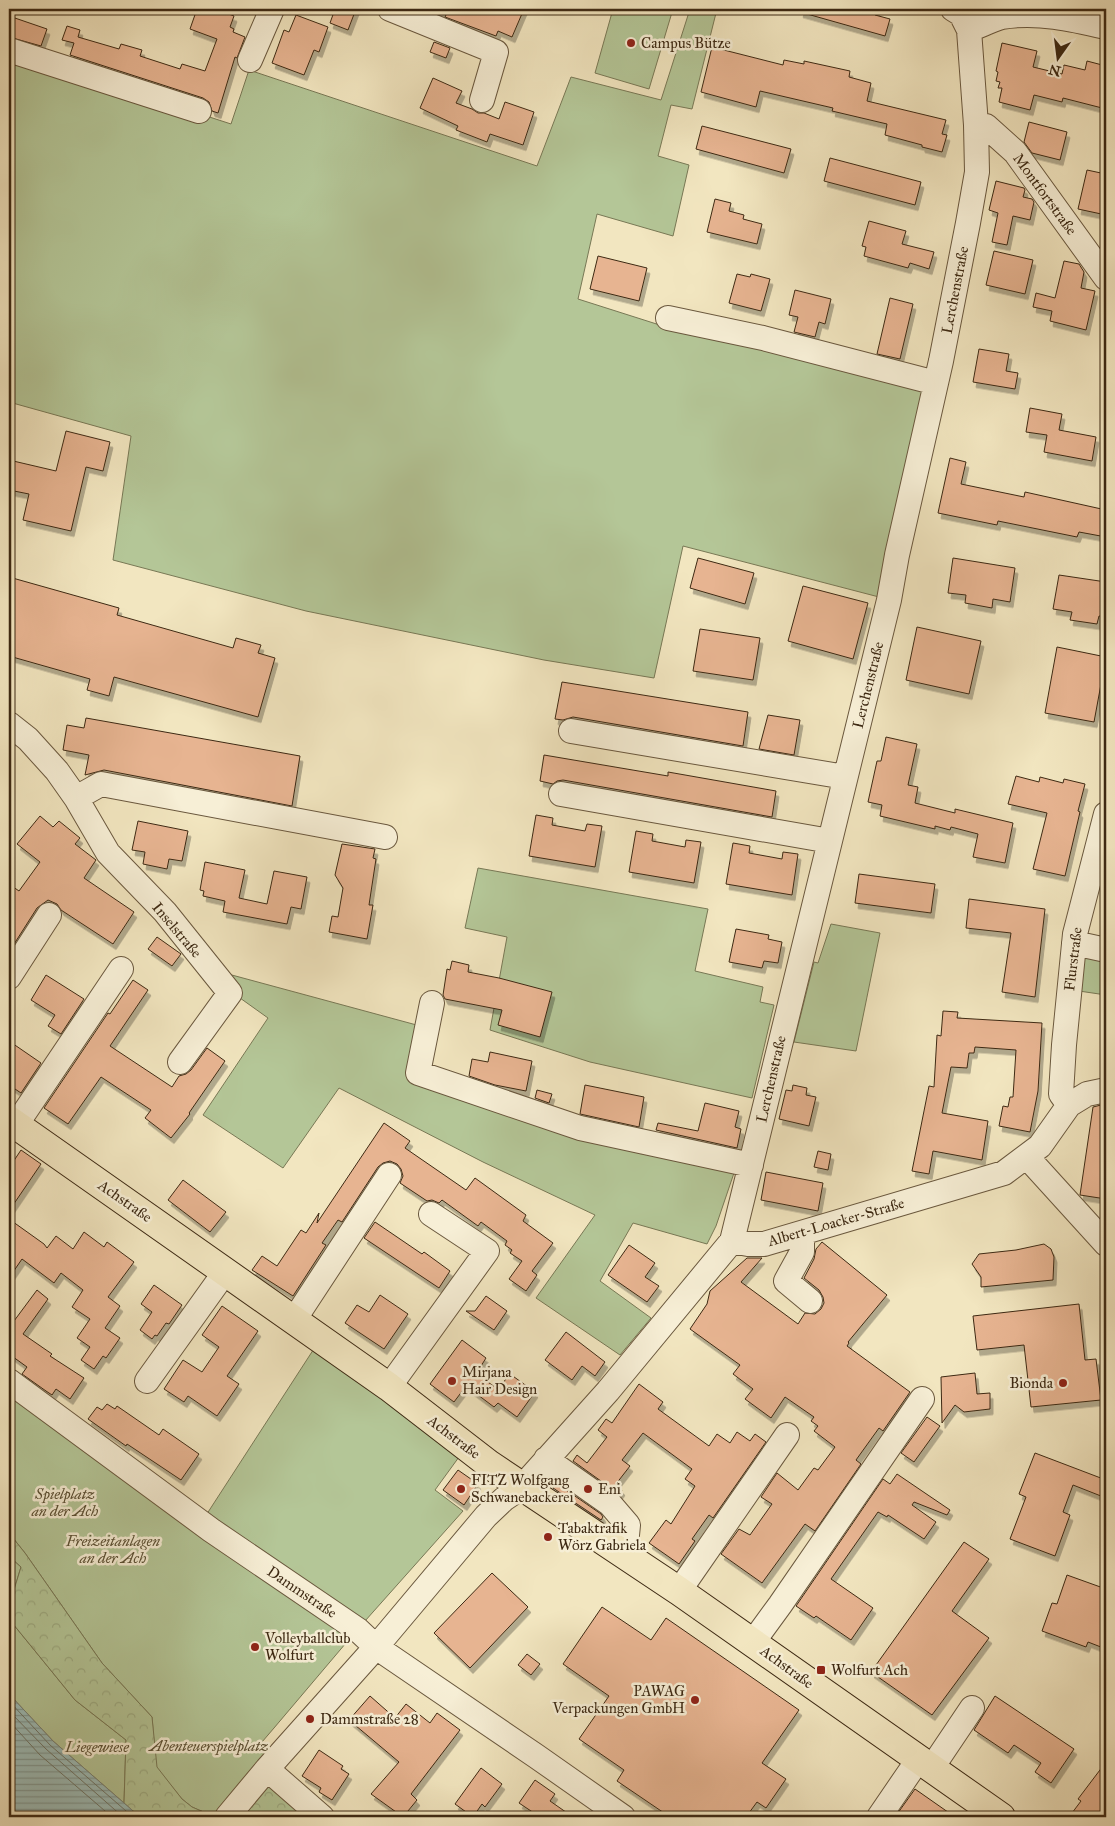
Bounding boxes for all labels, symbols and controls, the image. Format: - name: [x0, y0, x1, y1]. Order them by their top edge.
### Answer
- north arrow: [1032, 32, 1082, 82]
- place label: Campus Bütze: [641, 34, 731, 52]
- marker: Campus Bütze: [625, 37, 637, 49]
- text: N: [1047, 60, 1063, 80]
- street label: Montfortstraße: [1009, 150, 1081, 238]
- street label: Lerchenstraße: [938, 245, 972, 335]
- street label: Lerchenstraße: [849, 640, 887, 730]
- street label: Inselstraße: [149, 899, 205, 961]
- street label: Flurstraße: [1060, 926, 1086, 992]
- street label: Lerchenstraße: [752, 1034, 790, 1124]
- street label: Achstraße: [94, 1175, 155, 1226]
- street label: Albert-Loacker-Straße: [765, 1194, 906, 1250]
- place label: Mirjana Hair Design: [462, 1363, 537, 1398]
- place label: Bionda: [1009, 1374, 1054, 1392]
- marker: Mirjana Hair Design: [446, 1375, 458, 1387]
- marker: Bionda: [1057, 1377, 1069, 1389]
- street label: Achstraße: [423, 1411, 484, 1463]
- place label: FITZ Wolfgang Schwanebackerei: [471, 1471, 574, 1506]
- place label: Eni: [598, 1480, 621, 1498]
- marker: FITZ Wolfgang Schwanebackerei: [455, 1483, 467, 1495]
- marker: Eni: [582, 1483, 594, 1495]
- park label: Spielplatz an der Ach: [31, 1485, 99, 1520]
- place label: Tabaktrafik Wörz Gabriela: [558, 1519, 647, 1554]
- marker: Tabaktrafik Wörz Gabriela: [542, 1531, 554, 1543]
- park label: Freizeitanlagen an der Ach: [65, 1532, 160, 1567]
- street label: Dammstraße: [264, 1562, 340, 1622]
- place label: Volleyballclub Wolfurt: [264, 1629, 351, 1664]
- marker: Volleyballclub Wolfurt: [249, 1641, 261, 1653]
- street label: Achstraße: [756, 1641, 817, 1692]
- place label: Wolfurt Ach: [831, 1661, 909, 1679]
- marker: Wolfurt Ach: [815, 1664, 827, 1676]
- place label: PAWAG Verpackungen GmbH: [551, 1682, 685, 1717]
- marker: PAWAG Verpackungen GmbH: [689, 1694, 701, 1706]
- place label: Dammstraße 28: [320, 1710, 419, 1728]
- marker: Dammstraße 28: [304, 1713, 316, 1725]
- park label: Abenteuerspielplatz: [148, 1737, 269, 1756]
- park label: Liegewiese: [64, 1738, 129, 1756]

